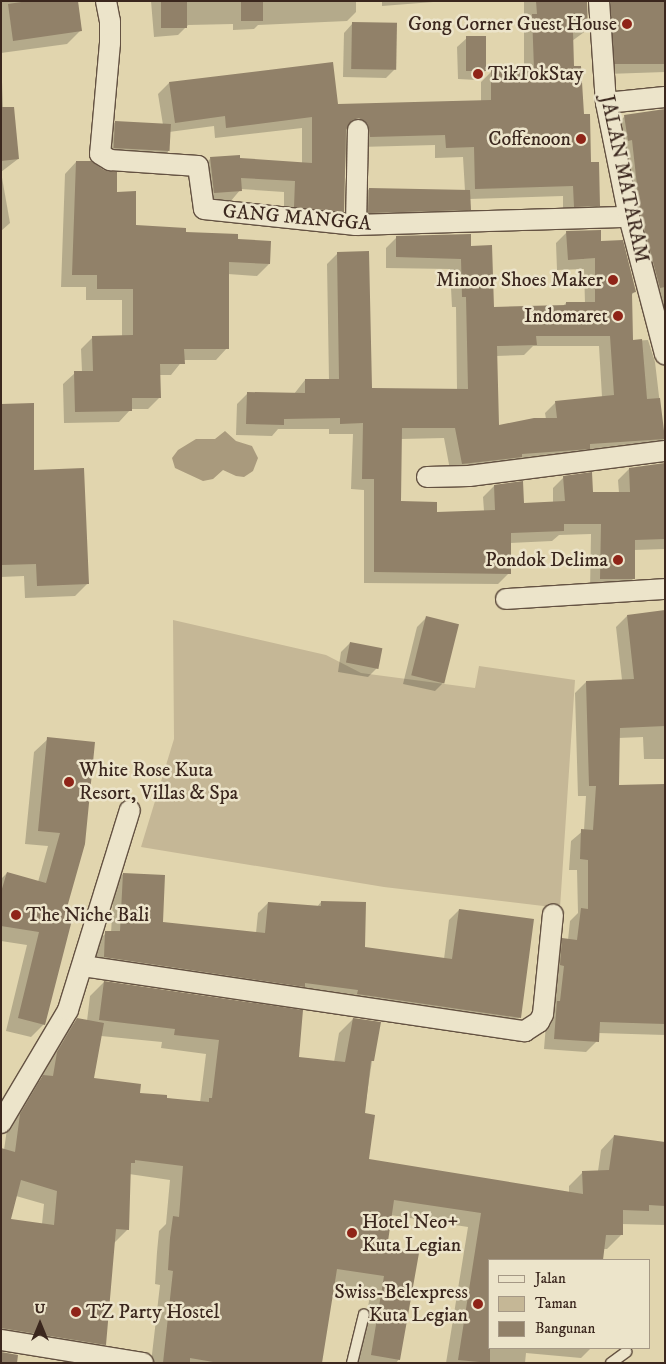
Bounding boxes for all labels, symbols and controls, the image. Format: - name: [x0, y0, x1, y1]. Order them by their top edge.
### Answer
- place label: Gong Corner Guest House: [408, 12, 617, 36]
- marker: Gong Corner Guest House: [621, 18, 633, 30]
- place label: TikTokStay: [488, 62, 583, 86]
- marker: TikTokStay: [472, 68, 484, 80]
- street label: JALAN MATARAM: [595, 93, 653, 265]
- place label: Coffenoon: [488, 127, 571, 151]
- marker: Coffenoon: [575, 133, 587, 145]
- street label: GANG MANGGA: [222, 200, 372, 236]
- place label: Minoor Shoes Maker: [436, 268, 603, 292]
- marker: Minoor Shoes Maker: [607, 274, 619, 286]
- place label: Indomaret: [524, 304, 608, 328]
- marker: Indomaret: [612, 310, 624, 322]
- place label: Pondok Delima: [485, 548, 608, 572]
- marker: Pondok Delima: [612, 554, 624, 566]
- place label: White Rose Kuta Resort, Villas & Spa: [79, 758, 238, 805]
- marker: White Rose Kuta Resort, Villas & Spa: [63, 776, 75, 788]
- place label: The Niche Bali: [26, 903, 149, 927]
- marker: The Niche Bali: [10, 909, 22, 921]
- place label: Hotel Neo+ Kuta Legian: [362, 1210, 461, 1257]
- marker: Hotel Neo+ Kuta Legian: [346, 1227, 358, 1239]
- legend: [488, 1259, 651, 1349]
- text: Jalan: [535, 1269, 566, 1288]
- place label: Swiss-Belexpress Kuta Legian: [334, 1280, 468, 1327]
- text: Taman: [535, 1294, 577, 1313]
- marker: Swiss-Belexpress Kuta Legian: [472, 1298, 484, 1310]
- north arrow: [15, 1299, 65, 1349]
- text: U: [35, 1300, 45, 1318]
- place label: TZ Party Hostel: [86, 1300, 220, 1324]
- marker: TZ Party Hostel: [70, 1306, 82, 1318]
- text: Bangunan: [535, 1319, 595, 1338]

